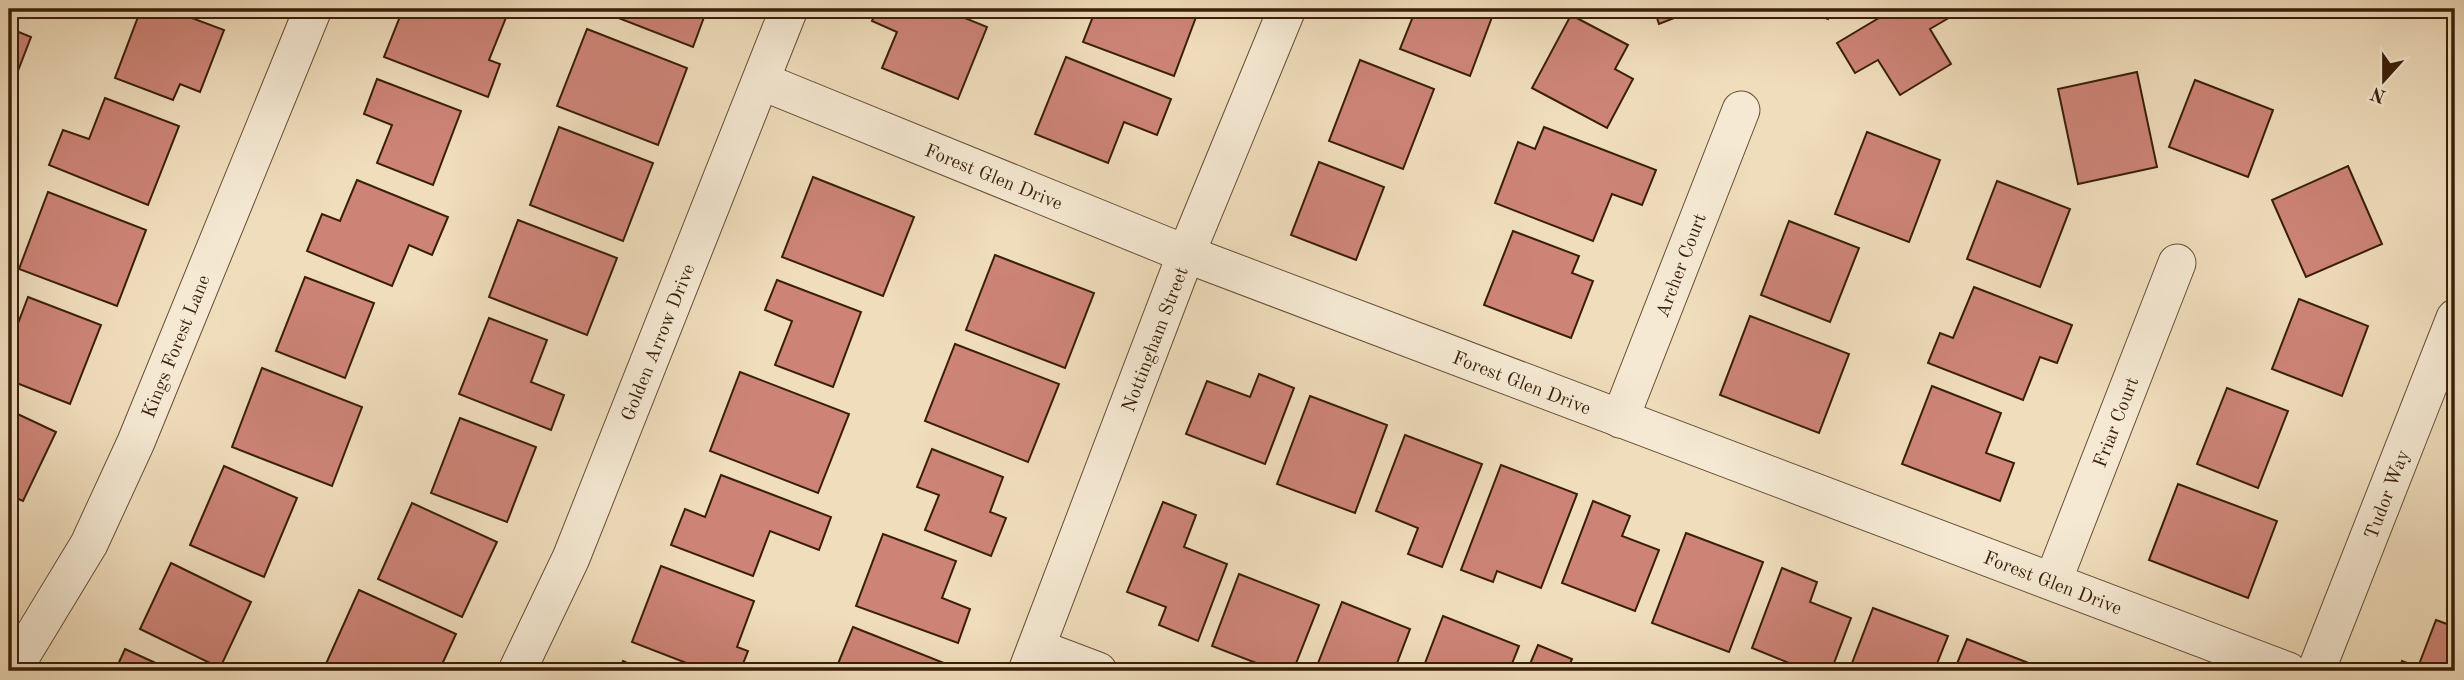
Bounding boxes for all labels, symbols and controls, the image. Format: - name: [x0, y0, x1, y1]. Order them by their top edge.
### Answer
- north arrow: [2348, 46, 2418, 116]
- text: N: [2368, 82, 2389, 105]
- street label: Forest Glen Drive: [922, 142, 1065, 215]
- street label: Archer Court: [1654, 211, 1711, 320]
- street label: Golden Arrow Drive: [619, 262, 699, 424]
- street label: Nottingham Street: [1120, 265, 1193, 415]
- street label: Kings Forest Lane: [140, 273, 215, 421]
- street label: Forest Glen Drive: [1449, 349, 1593, 419]
- street label: Friar Court: [2091, 375, 2143, 471]
- street label: Tudor Way: [2363, 448, 2414, 542]
- street label: Forest Glen Drive: [1980, 549, 2124, 619]

